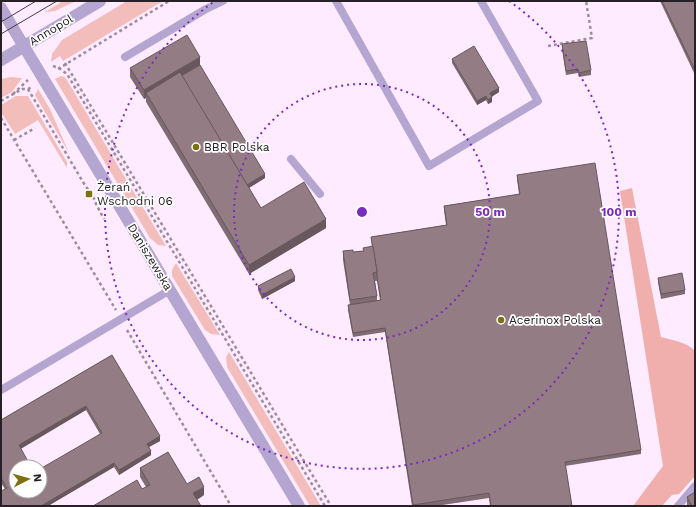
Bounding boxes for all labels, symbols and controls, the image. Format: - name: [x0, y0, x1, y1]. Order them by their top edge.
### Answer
- street label: Annopol: [27, 11, 76, 48]
- place label: BBR Polska: [204, 140, 270, 154]
- marker: BBR Polska: [191, 142, 201, 152]
- place label: Żerań Wschodni 06: [97, 180, 173, 208]
- marker: Żerań Wschodni 06: [84, 189, 94, 199]
- centre of rings: [355, 205, 369, 219]
- text: 50 m: [475, 205, 505, 219]
- text: 100 m: [601, 205, 637, 219]
- street label: Daniszewska: [125, 221, 175, 293]
- place label: Acerinox Polska: [509, 313, 601, 327]
- marker: Acerinox Polska: [496, 315, 506, 325]
- north arrow: [8, 459, 48, 499]
- text: N: [31, 473, 44, 483]

